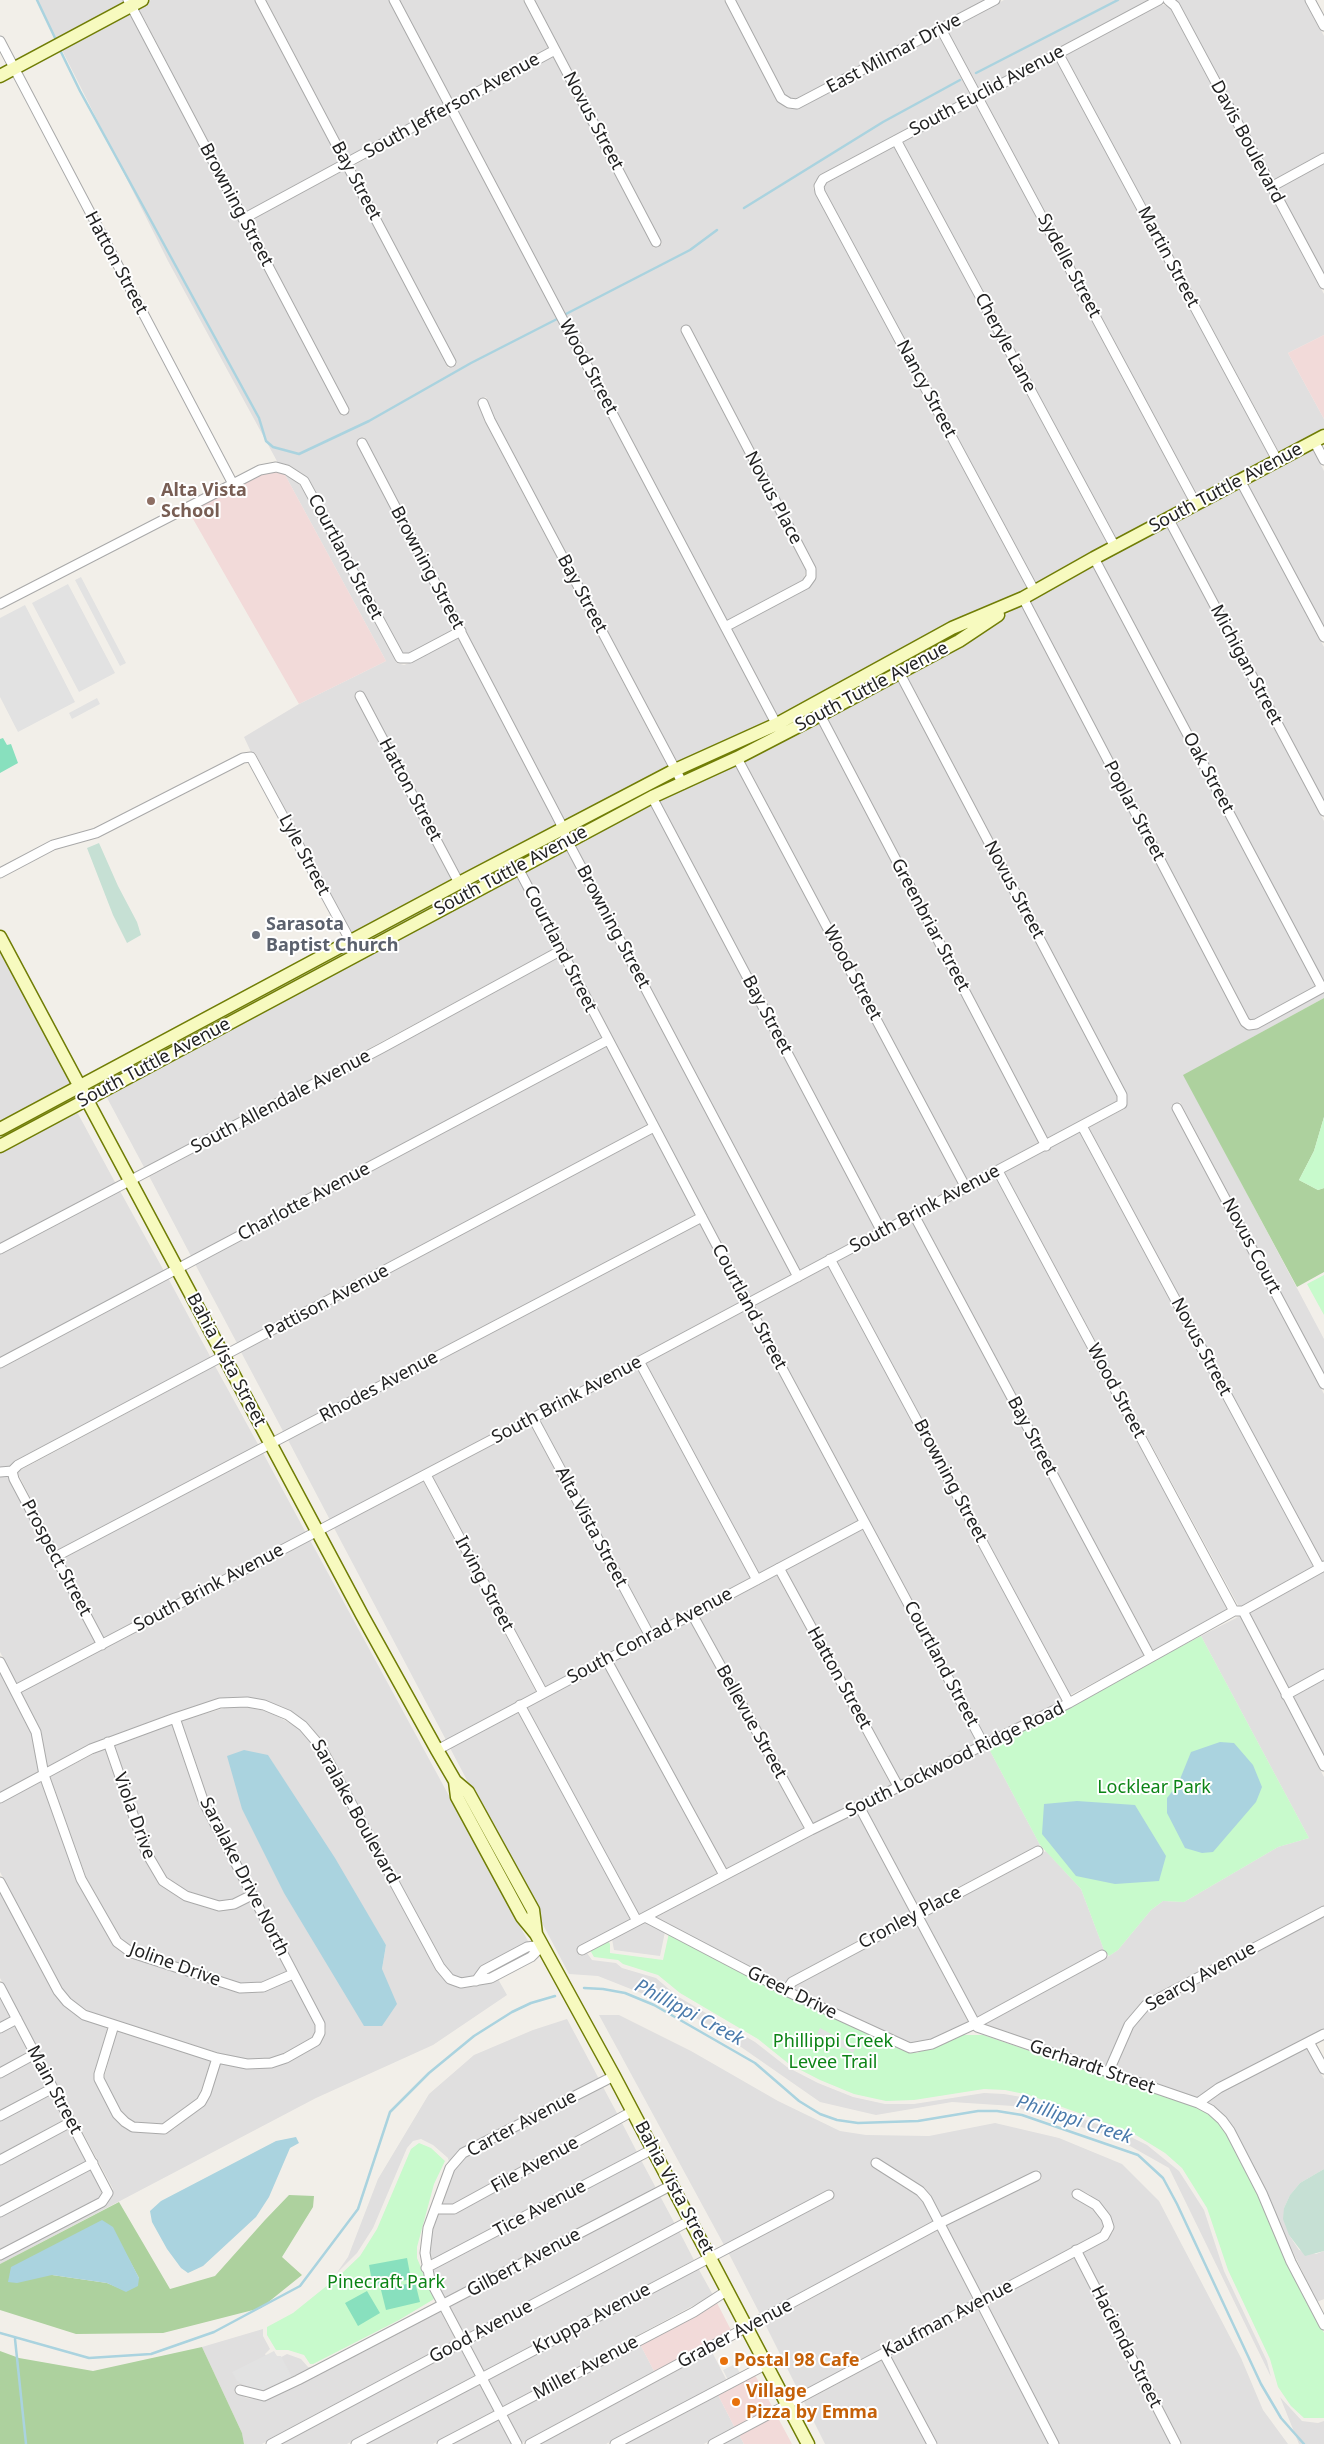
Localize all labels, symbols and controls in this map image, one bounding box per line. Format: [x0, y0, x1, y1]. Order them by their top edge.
street label: East Milmar Drive [823, 9, 965, 99]
street label: South Euclid Avenue [906, 41, 1068, 141]
street label: South Jefferson Avenue [360, 49, 544, 163]
street label: Novus Street [558, 68, 628, 174]
street label: Davis Boulevard [1206, 77, 1288, 207]
street label: Bay Street [326, 138, 386, 224]
street label: Browning Street [194, 140, 278, 270]
street label: Martin Street [1132, 203, 1204, 311]
street label: Hatton Street [80, 208, 152, 318]
street label: Sydelle Street [1033, 210, 1105, 322]
street label: Cheryle Lane [970, 290, 1040, 396]
street label: Wood Street [554, 316, 622, 418]
street label: Nancy Street [891, 336, 961, 442]
street label: South Tuttle Avenue [1146, 439, 1306, 537]
street label: Novus Place [739, 448, 807, 548]
place label: Alta Vista School [161, 480, 247, 522]
street label: Courtland Street [303, 490, 387, 624]
marker: Alta Vista School [145, 495, 157, 507]
street label: Browning Street [385, 503, 469, 633]
street label: Bay Street [552, 551, 612, 637]
street label: Michigan Street [1205, 601, 1287, 729]
street label: South Tuttle Avenue [792, 638, 952, 736]
street label: Oak Street [1178, 729, 1238, 817]
street label: Hatton Street [374, 735, 446, 845]
street label: Poplar Street [1099, 757, 1169, 865]
street label: Lyle Street [274, 811, 334, 899]
street label: South Tuttle Avenue [431, 822, 591, 920]
street label: Novus Street [979, 837, 1049, 943]
street label: Greenbriar Street [886, 855, 974, 995]
street label: Browning Street [571, 862, 655, 992]
street label: Courtland Street [519, 882, 601, 1016]
place label: Sarasota Baptist Church [266, 914, 398, 956]
street label: Wood Street [818, 922, 886, 1024]
marker: Sarasota Baptist Church [250, 929, 262, 941]
street label: Bay Street [737, 972, 797, 1058]
street label: South Tuttle Avenue [74, 1014, 234, 1112]
street label: South Allendale Avenue [188, 1045, 374, 1159]
street label: Charlotte Avenue [234, 1158, 374, 1246]
street label: South Brink Avenue [846, 1160, 1004, 1258]
street label: Novus Court [1217, 1195, 1285, 1297]
street label: Courtland Street [707, 1240, 791, 1374]
street label: Pattison Avenue [261, 1260, 393, 1344]
street label: Bahia Vista Street [182, 1290, 270, 1430]
street label: Novus Street [1166, 1294, 1236, 1400]
street label: Wood Street [1082, 1340, 1150, 1442]
street label: Rhodes Avenue [316, 1347, 442, 1427]
street label: South Brink Avenue [488, 1351, 646, 1449]
street label: Bay Street [1002, 1393, 1062, 1479]
street label: Browning Street [908, 1416, 992, 1546]
street label: Alta Vista Street [550, 1463, 632, 1591]
street label: Prospect Street [16, 1496, 96, 1620]
street label: Irving Street [450, 1533, 518, 1635]
street label: South Brink Avenue [130, 1539, 288, 1637]
street label: South Conrad Avenue [564, 1583, 736, 1689]
street label: Courtland Street [899, 1597, 983, 1731]
street label: Hatton Street [802, 1623, 876, 1733]
street label: Bellevue Street [711, 1662, 791, 1782]
street label: South Lockwood Ridge Road [842, 1698, 1068, 1822]
street label: Saralake Boulevard [306, 1736, 404, 1888]
street label: Viola Drive [108, 1770, 160, 1862]
park label: Locklear Park [1097, 1777, 1211, 1799]
street label: Saralake Drive North [195, 1794, 293, 1960]
street label: Cronley Place [855, 1882, 965, 1954]
street label: Searcy Avenue [1142, 1938, 1260, 2016]
street label: Joline Drive [126, 1939, 224, 1991]
street label: Greer Drive [744, 1962, 840, 2024]
water label: Phillippi Creek [631, 1975, 747, 2051]
park label: Phillippi Creek Levee Trail [773, 2031, 893, 2074]
street label: Gerhardt Street [1026, 2035, 1158, 2099]
street label: Main Street [22, 2042, 86, 2138]
street label: Carter Avenue [464, 2086, 580, 2162]
water label: Phillippi Creek [1013, 2091, 1135, 2149]
street label: Bahia Vista Street [630, 2118, 718, 2258]
street label: File Avenue [487, 2132, 583, 2198]
street label: Tice Avenue [490, 2176, 590, 2242]
street label: Gilbert Avenue [464, 2224, 584, 2302]
park label: Pinecraft Park [327, 2272, 445, 2294]
street label: Kaufman Avenue [879, 2276, 1017, 2362]
street label: Kruppa Avenue [530, 2279, 654, 2359]
street label: Hacienda Street [1086, 2282, 1166, 2412]
street label: Graber Avenue [674, 2295, 796, 2373]
street label: Good Avenue [426, 2296, 536, 2368]
street label: Miller Avenue [530, 2331, 642, 2405]
place label: Postal 98 Cafe [734, 2350, 859, 2372]
marker: Postal 98 Cafe [718, 2355, 730, 2367]
place label: Village Pizza by Emma [746, 2381, 878, 2424]
marker: Village Pizza by Emma [730, 2396, 742, 2408]

